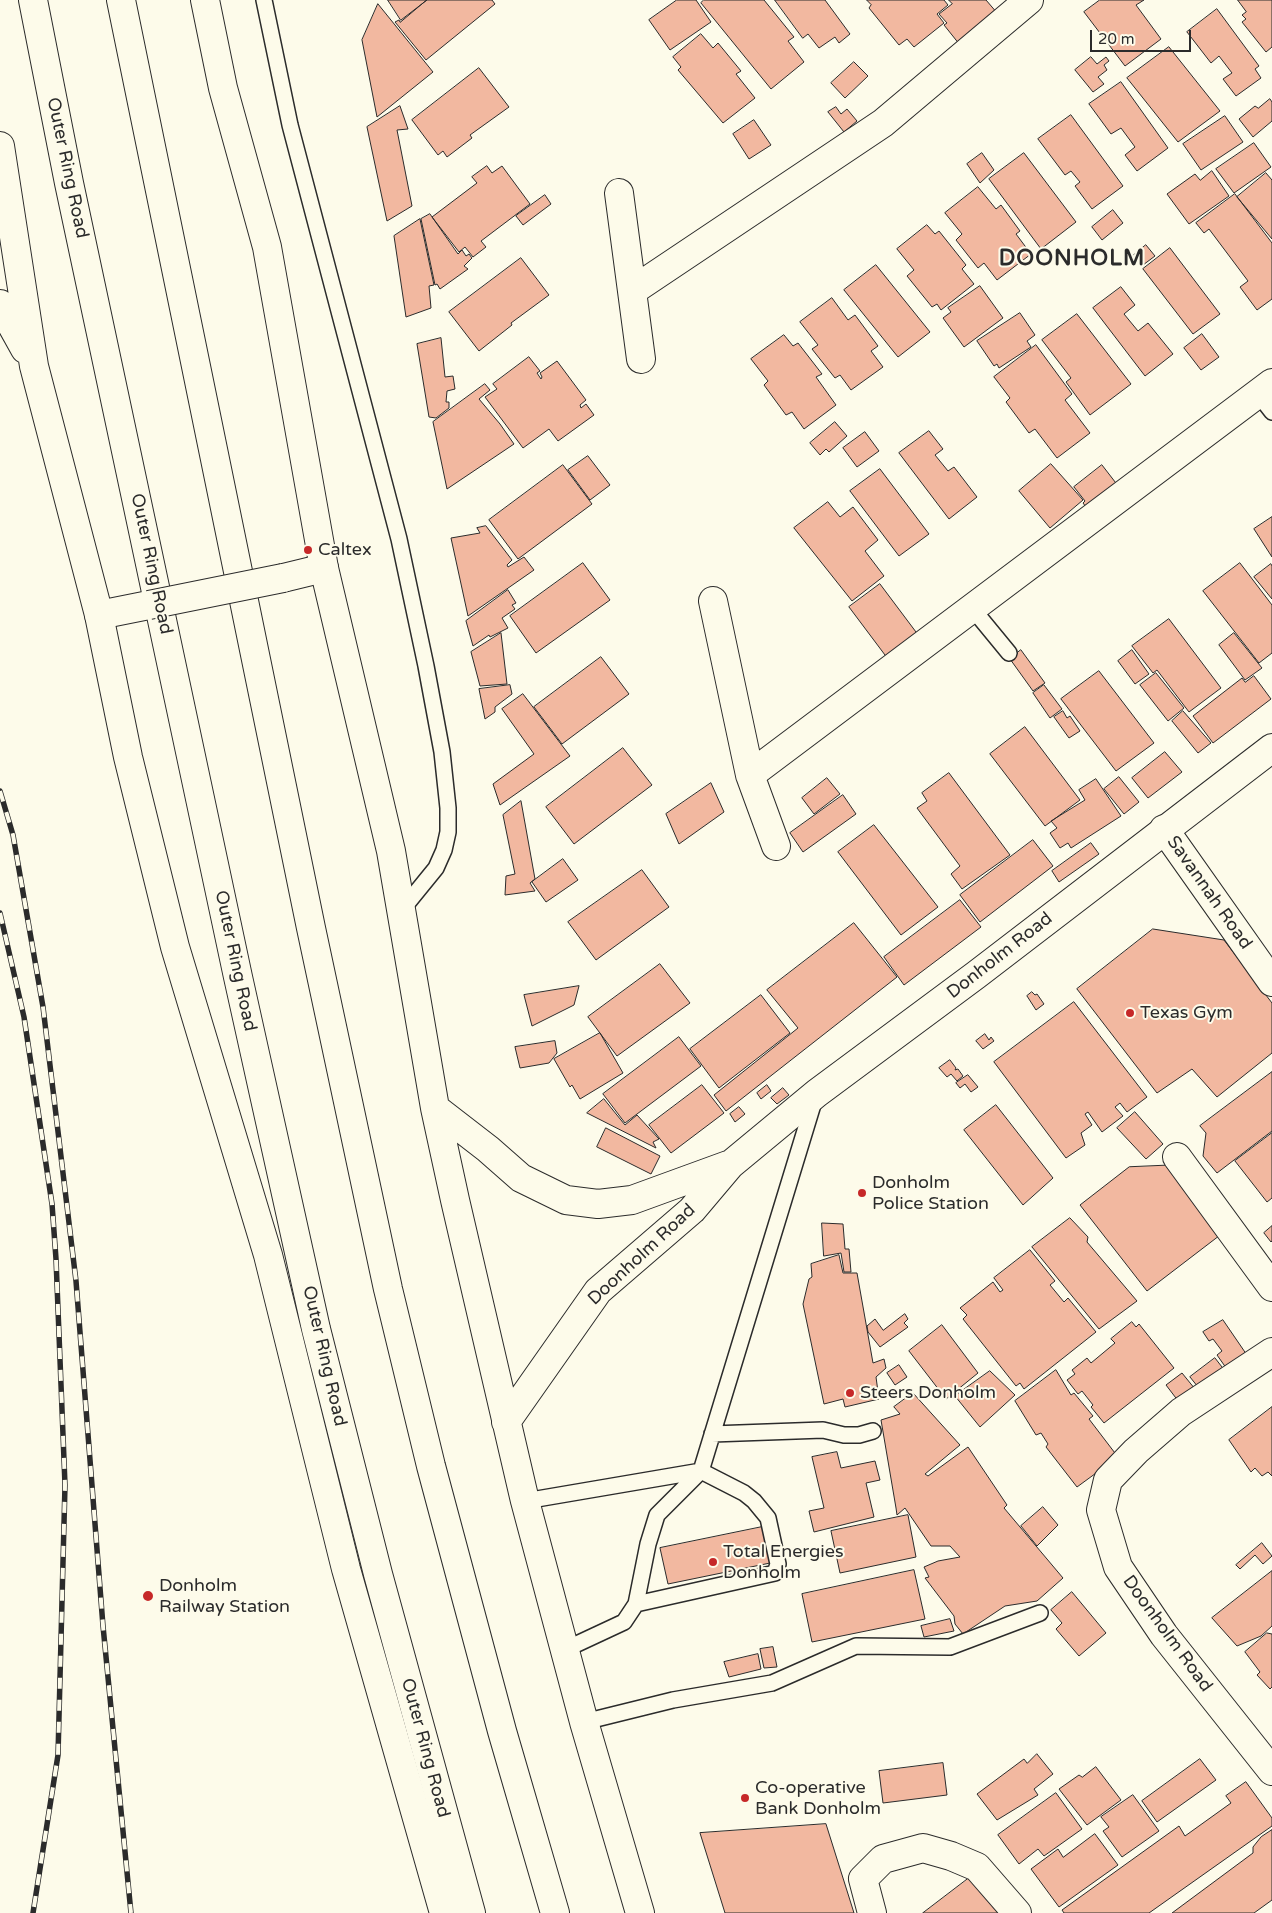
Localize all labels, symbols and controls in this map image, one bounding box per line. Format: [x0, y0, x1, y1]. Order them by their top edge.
scale bar [1092, 20, 1193, 52]
text: 20 m [1098, 30, 1135, 48]
street label: Outer Ring Road [42, 96, 92, 240]
district label: DOONHOLM [998, 246, 1146, 272]
street label: Outer Ring Road [126, 492, 176, 636]
place label: Caltex [318, 539, 372, 561]
marker: Caltex [302, 544, 314, 556]
street label: Savannah Road [1162, 832, 1256, 954]
street label: Outer Ring Road [210, 889, 260, 1033]
street label: Donholm Road [943, 908, 1057, 1004]
place label: Texas Gym [1140, 1002, 1233, 1024]
marker: Texas Gym [1124, 1007, 1136, 1019]
place label: Donholm Police Station [872, 1172, 989, 1214]
marker: Donholm Police Station [856, 1187, 868, 1199]
street label: Doonholm Road [584, 1200, 700, 1310]
street label: Outer Ring Road [297, 1284, 351, 1428]
place label: Steers Donholm [860, 1382, 996, 1404]
marker: Steers Donholm [844, 1387, 856, 1399]
place label: Total Energies Donholm [723, 1541, 844, 1584]
marker: Total Energies Donholm [707, 1556, 719, 1568]
street label: Doonholm Road [1117, 1571, 1217, 1697]
place label: Donholm Railway Station [159, 1575, 290, 1618]
marker: Donholm Railway Station [141, 1589, 155, 1603]
street label: Outer Ring Road [396, 1676, 454, 1820]
place label: Co-operative Bank Donholm [755, 1777, 881, 1820]
marker: Co-operative Bank Donholm [739, 1792, 751, 1804]

